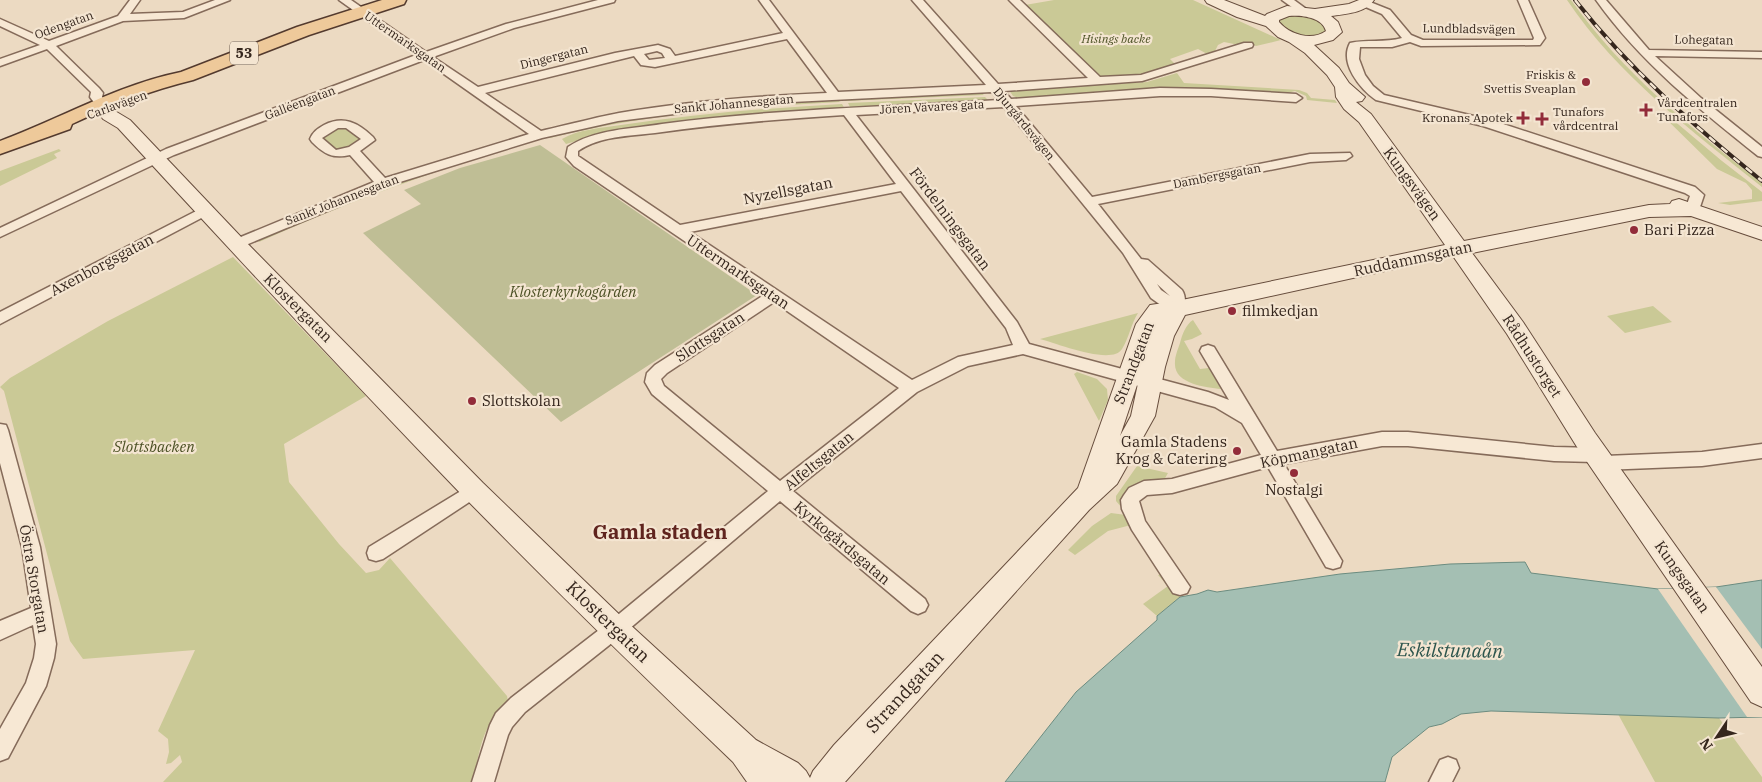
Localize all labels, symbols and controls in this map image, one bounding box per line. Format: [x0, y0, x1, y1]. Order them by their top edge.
street label: Odengatan [32, 7, 96, 42]
street label: Uttermarksgatan [362, 8, 449, 76]
street label: Lundbladsvägen [1422, 20, 1516, 37]
park label: Hisings backe [1080, 31, 1151, 46]
street label: Lohegatan [1674, 31, 1734, 48]
street label: Dingergatan [518, 41, 590, 72]
road number: 53 [230, 42, 258, 64]
place label: Friskis & Svettis Sveaplan [1484, 67, 1576, 96]
marker: Friskis & Svettis Sveaplan [1580, 76, 1592, 88]
street label: Galléengatan [262, 82, 338, 123]
street label: Djurgårdsvägen [990, 84, 1059, 163]
street label: Carlavägen [85, 87, 149, 122]
street label: Sankt Johannesgatan [673, 91, 795, 116]
place label: Vårdcentralen Tunafors [1657, 95, 1738, 124]
street label: Jören Vävares gata [879, 96, 985, 117]
marker: Vårdcentralen Tunafors [1639, 103, 1653, 117]
place label: Tunafors vårdcentral [1553, 104, 1619, 133]
place label: Kronans Apotek [1422, 110, 1513, 125]
marker: Kronans Apotek [1517, 112, 1529, 124]
marker: Tunafors vårdcentral [1535, 112, 1549, 126]
street label: Kungsvägen [1379, 143, 1446, 224]
street label: Dambergsgatan [1172, 160, 1262, 191]
street label: Fördelningsgatan [905, 163, 996, 274]
street label: Sankt Johannesgatan [283, 171, 401, 228]
street label: Nyzellsgatan [742, 172, 835, 208]
place label: Bari Pizza [1644, 220, 1715, 239]
marker: Bari Pizza [1628, 224, 1640, 236]
street label: Axenborgsgatan [47, 229, 157, 300]
street label: Uttermarksgatan [683, 230, 794, 313]
street label: Ruddammsgatan [1352, 237, 1474, 280]
street label: Klostergatan [260, 269, 337, 346]
park label: Klosterkyrkogården [508, 282, 637, 301]
place label: filmkedjan [1242, 301, 1319, 320]
marker: filmkedjan [1226, 305, 1238, 317]
street label: Slottsgatan [672, 307, 748, 366]
street label: Rådhustorget [1499, 311, 1566, 401]
street label: Strandgatan [1109, 318, 1158, 407]
place label: Slottskolan [482, 391, 561, 410]
marker: Slottskolan [466, 395, 478, 407]
street label: Alfeltsgatan [780, 427, 858, 494]
place label: Gamla Stadens Krog & Catering [1116, 432, 1227, 468]
street label: Köpmangatan [1258, 433, 1360, 472]
park label: Slottsbacken [112, 437, 195, 456]
marker: Gamla Stadens Krog & Catering [1231, 445, 1243, 457]
marker: Nostalgi [1288, 467, 1300, 479]
place label: Nostalgi [1265, 480, 1323, 499]
street label: Kyrkogårdsgatan [790, 497, 895, 589]
district label: Gamla staden [592, 518, 728, 545]
street label: Östra Storgatan [16, 523, 53, 635]
street label: Kungsgatan [1651, 537, 1714, 617]
street label: Klostergatan [562, 576, 655, 667]
water label: Eskilstunaån [1396, 637, 1503, 663]
street label: Strandgatan [861, 646, 949, 738]
north arrow [1692, 712, 1742, 762]
text: N [1696, 735, 1717, 754]

